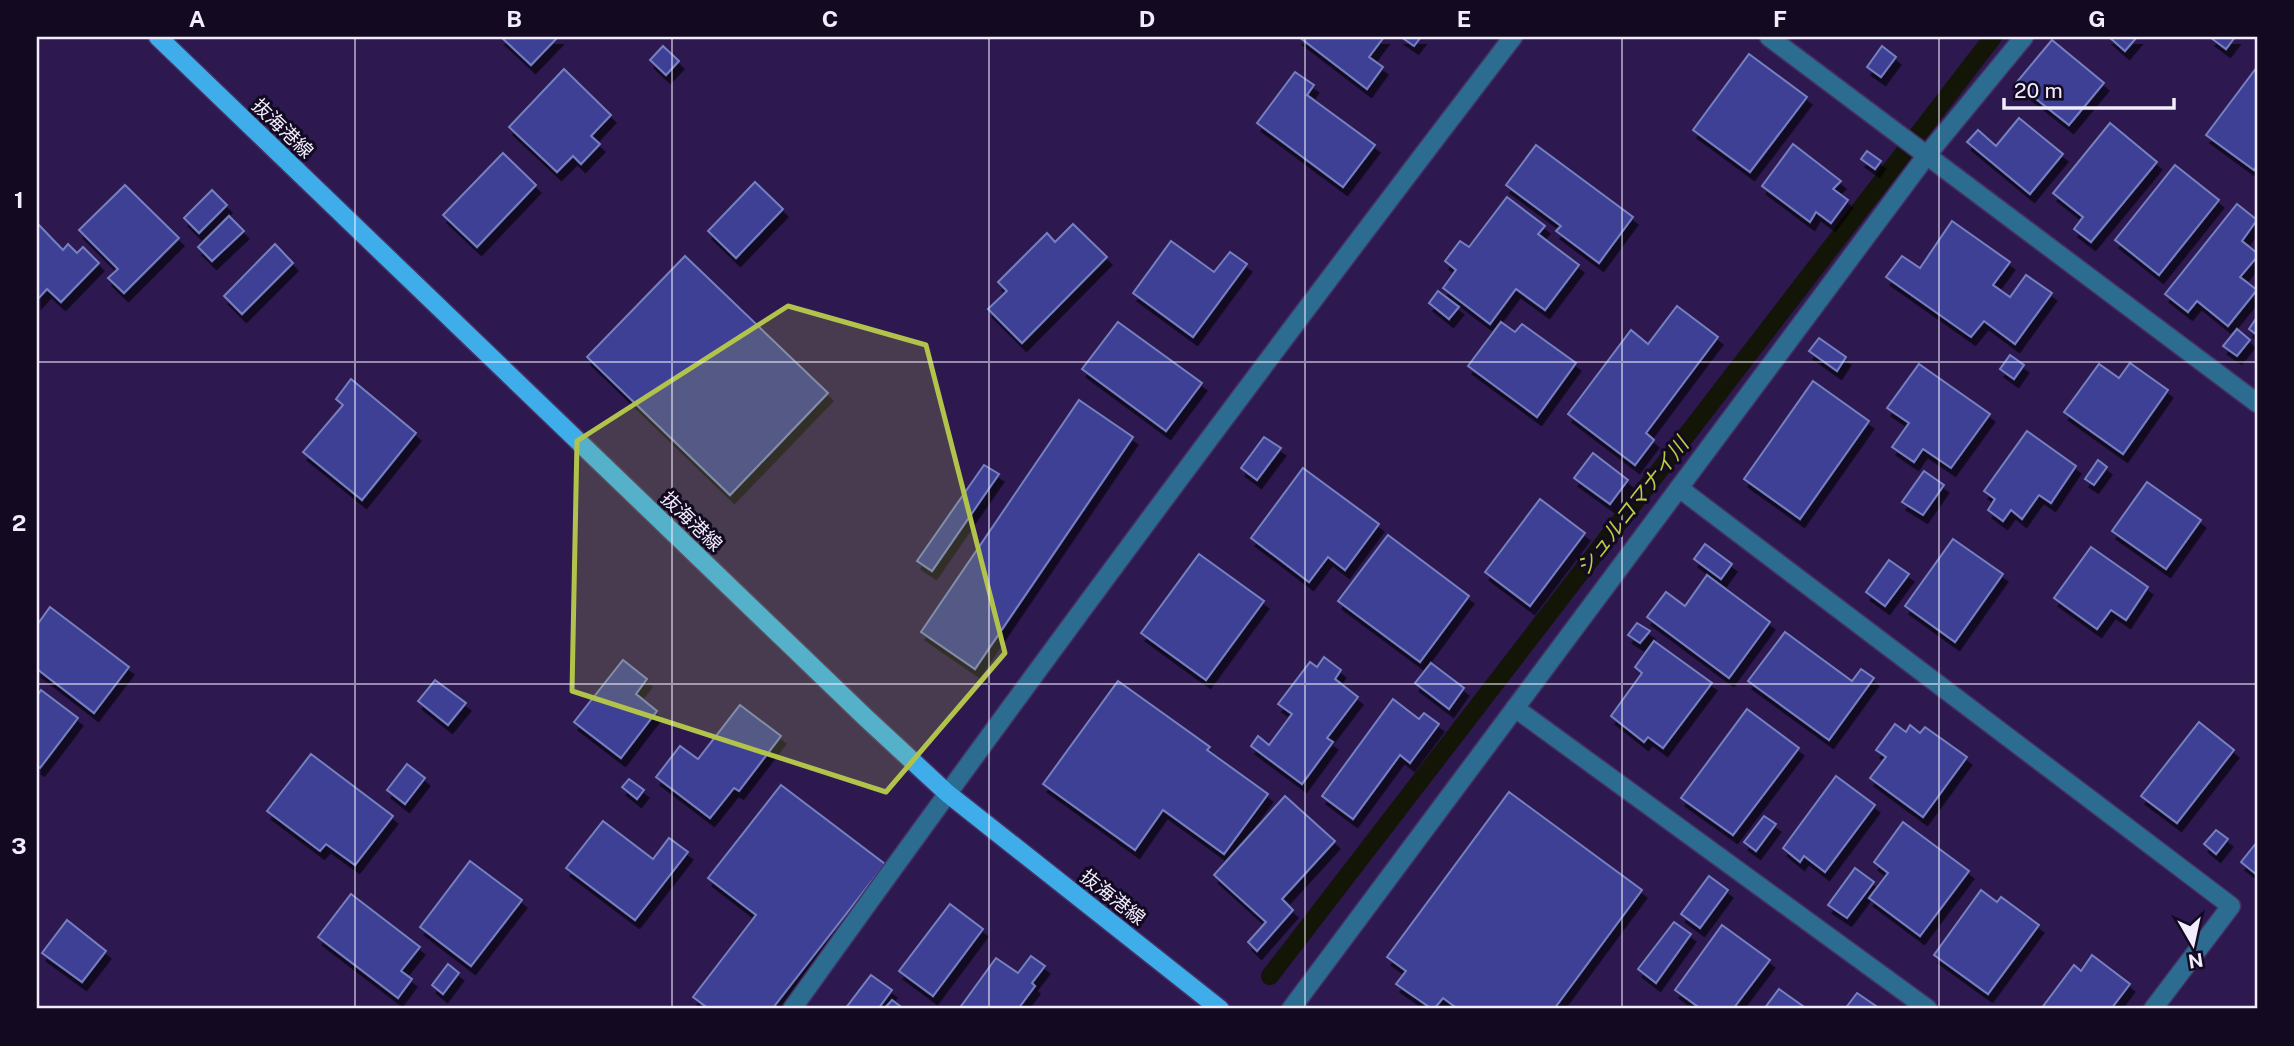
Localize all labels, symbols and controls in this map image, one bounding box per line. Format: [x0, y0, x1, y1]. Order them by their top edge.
text: A [189, 5, 206, 32]
text: B [506, 5, 522, 32]
text: C [822, 5, 838, 32]
text: D [1139, 5, 1155, 32]
text: E [1457, 5, 1471, 32]
text: F [1773, 5, 1787, 32]
text: G [2088, 5, 2106, 32]
scale bar [2004, 66, 2173, 110]
text: 20 m [2014, 78, 2063, 103]
street label: 抜海港線 [248, 94, 318, 162]
text: 1 [14, 186, 24, 213]
water label: シュルコマナイ川 [1571, 431, 1695, 580]
street label: 抜海港線 [657, 487, 727, 555]
text: 2 [12, 509, 26, 536]
text: 3 [11, 832, 27, 859]
street label: 抜海港線 [1076, 865, 1150, 929]
north arrow [2158, 909, 2228, 979]
text: N [2187, 949, 2205, 973]

